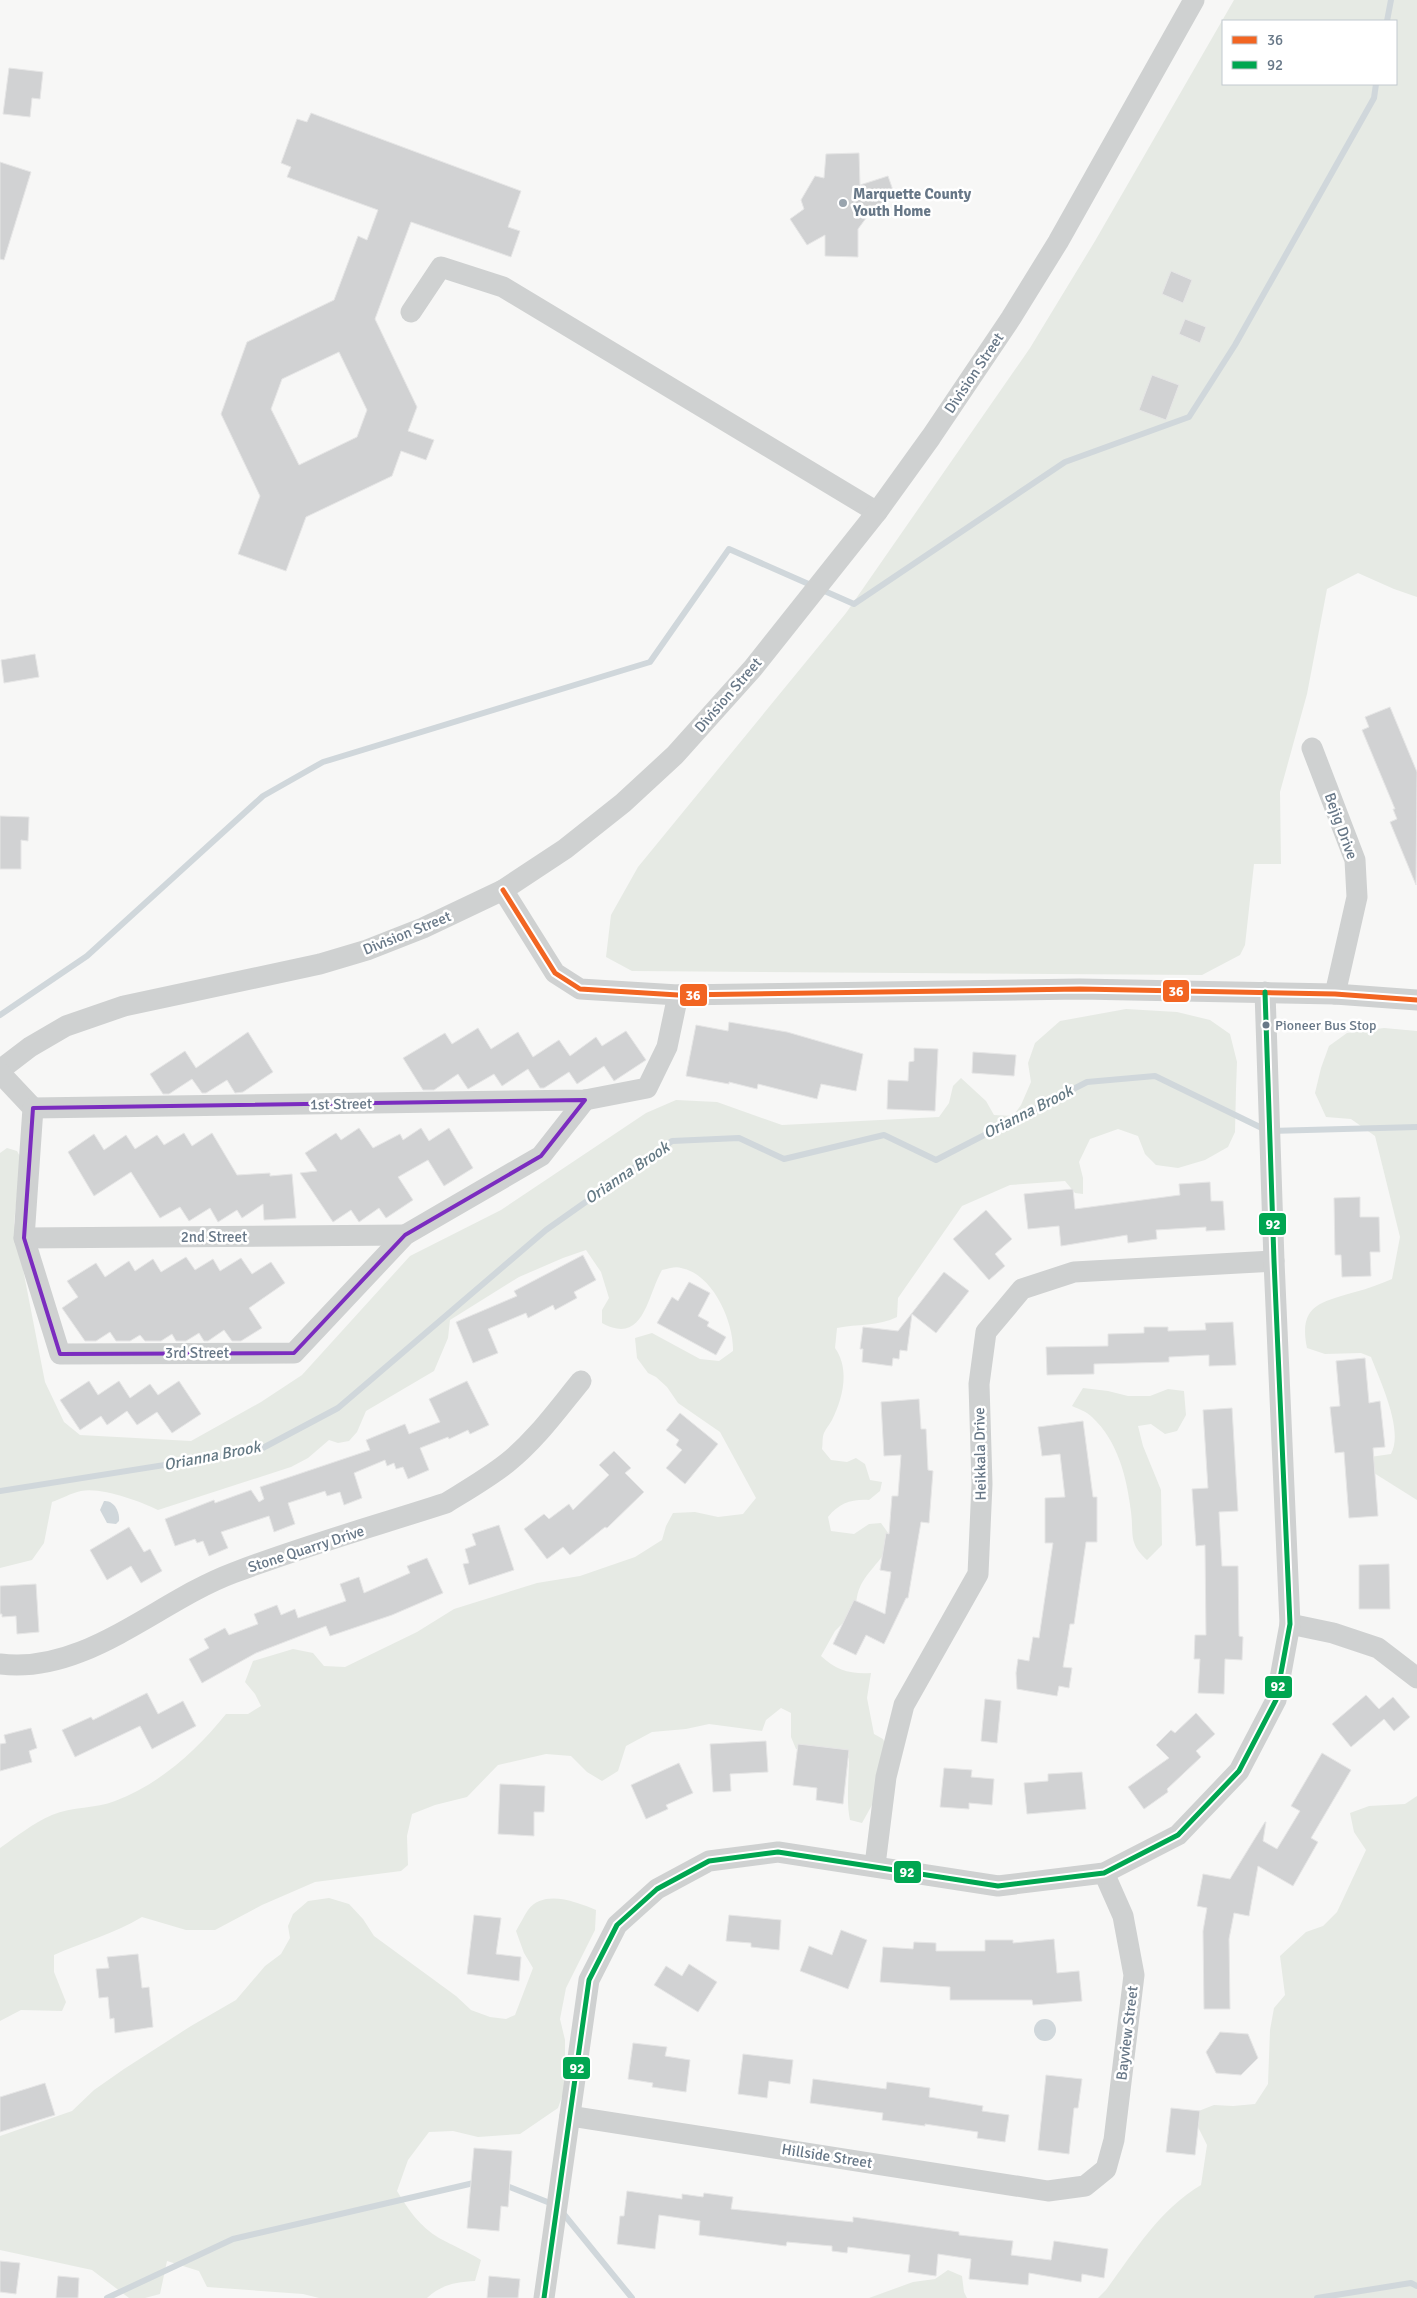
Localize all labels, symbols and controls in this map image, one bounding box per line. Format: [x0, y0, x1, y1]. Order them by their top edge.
legend [1222, 20, 1397, 85]
text: 36 [1267, 31, 1283, 49]
text: 92 [1267, 56, 1283, 74]
place label: Marquette County Youth Home [852, 185, 972, 220]
marker: Marquette County Youth Home [837, 197, 849, 209]
street label: Division Street [940, 329, 1008, 417]
street label: Division Street [691, 654, 765, 736]
street label: Bejig Drive [1321, 790, 1361, 862]
street label: Division Street [360, 907, 454, 959]
line badge: 36 [1162, 979, 1190, 1003]
line badge: 36 [679, 983, 708, 1007]
text: 36 [1168, 983, 1184, 1000]
text: 36 [685, 987, 701, 1004]
place label: Pioneer Bus Stop [1275, 1017, 1376, 1034]
marker: Pioneer Bus Stop [1261, 1020, 1271, 1030]
water label: Orianna Brook [980, 1080, 1078, 1143]
street label: 1st Street [310, 1094, 372, 1114]
water label: Orianna Brook [581, 1136, 675, 1209]
line badge: 92 [1258, 1212, 1287, 1236]
text: 92 [1265, 1216, 1281, 1233]
street label: 2nd Street [181, 1228, 247, 1246]
street label: 3rd Street [165, 1344, 229, 1362]
street label: Heikkala Drive [970, 1407, 990, 1501]
water label: Orianna Brook [162, 1436, 264, 1475]
street label: Stone Quarry Drive [246, 1522, 366, 1576]
line badge: 92 [1264, 1675, 1293, 1699]
text: 92 [1270, 1678, 1286, 1695]
line badge: 92 [893, 1860, 922, 1884]
text: 92 [899, 1864, 915, 1881]
street label: Bayview Street [1112, 1985, 1142, 2081]
line badge: 92 [562, 2056, 591, 2080]
text: 92 [569, 2060, 585, 2077]
street label: Hillside Street [780, 2140, 874, 2172]

